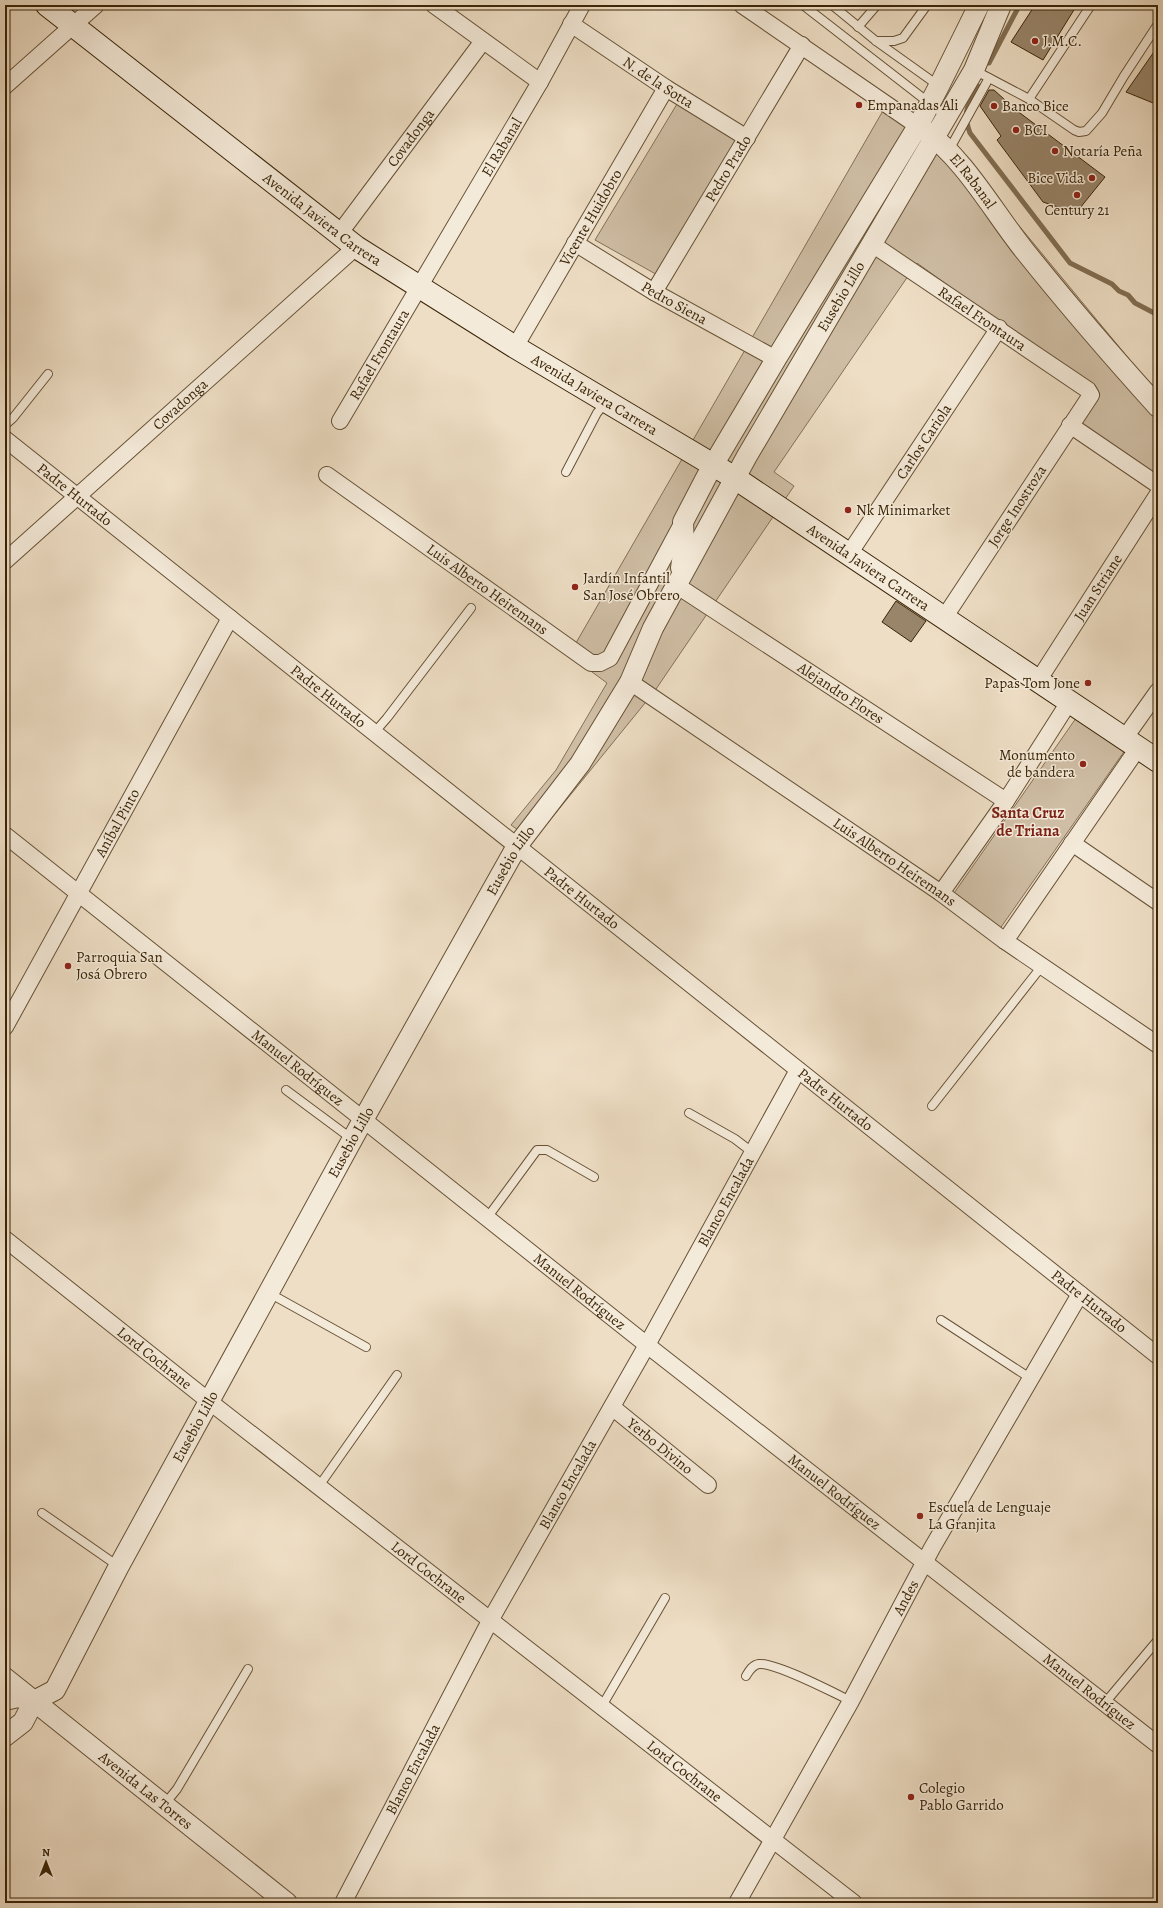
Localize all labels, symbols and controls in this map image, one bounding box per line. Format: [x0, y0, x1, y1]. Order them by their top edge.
place label: J.M.C. [1043, 31, 1082, 51]
marker: J.M.C. [1030, 36, 1040, 46]
street label: N. de la Sotta [619, 52, 698, 113]
place label: Empanadas Ali [867, 95, 958, 115]
place label: Banco Bice [1002, 96, 1069, 116]
marker: Empanadas Ali [854, 100, 864, 110]
marker: Banco Bice [989, 101, 999, 111]
street label: Covadonga [382, 105, 439, 171]
street label: El Rabanal [476, 114, 527, 180]
place label: BCI [1024, 120, 1048, 140]
marker: BCI [1011, 125, 1021, 135]
street label: Pedro Prado [700, 131, 756, 206]
place label: Notaría Peña [1063, 141, 1143, 161]
marker: Notaría Peña [1050, 146, 1060, 156]
street label: El Rabanal [945, 149, 1001, 213]
street label: Vicente Huidobro [554, 166, 627, 270]
street label: Avenida Javiera Carrera [258, 167, 385, 271]
place label: Bice Vida [1027, 168, 1084, 188]
marker: Bice Vida [1087, 173, 1097, 183]
marker: Century 21 [1072, 190, 1082, 200]
place label: Century 21 [1045, 200, 1109, 220]
street label: Eusebio Lillo [812, 258, 869, 335]
street label: Pedro Siena [638, 277, 711, 329]
street label: Rafael Frontaura [934, 281, 1030, 355]
street label: Rafael Frontaura [344, 305, 414, 404]
street label: Avenida Javiera Carrera [527, 349, 661, 440]
street label: Covadonga [148, 374, 212, 434]
street label: Carlos Cariola [891, 400, 956, 483]
street label: Padre Hurtado [33, 458, 117, 531]
street label: Jorge Inostroza [983, 461, 1051, 551]
place label: Nk Minimarket [856, 500, 951, 520]
marker: Nk Minimarket [843, 505, 853, 515]
street label: Avenida Javiera Carrera [802, 519, 934, 616]
street label: Luis Alberto Heiremans [423, 539, 552, 639]
street label: Juan Striane [1069, 550, 1127, 625]
place label: Jardín Infantil San José Obrero [583, 568, 680, 605]
marker: Jardín Infantil San José Obrero [570, 582, 580, 592]
street label: Alejandro Flores [793, 657, 888, 728]
street label: Padre Hurtado [286, 660, 370, 732]
place label: Papas Tom Jone [984, 673, 1080, 693]
marker: Papas Tom Jone [1083, 678, 1093, 688]
place label: Monumento de bandera [999, 745, 1075, 782]
marker: Monumento de bandera [1078, 759, 1088, 769]
street label: Aníbal Pinto [90, 785, 144, 862]
district label: Santa Cruz de Triana [991, 802, 1065, 842]
street label: Luis Alberto Heiremans [829, 813, 960, 911]
street label: Eusebio Lillo [481, 821, 539, 899]
street label: Padre Hurtado [540, 862, 624, 934]
place label: Parroquia San Josá Obrero [76, 947, 163, 984]
marker: Parroquia San Josá Obrero [63, 961, 73, 971]
street label: Manuel Rodríguez [247, 1025, 348, 1111]
street label: Padre Hurtado [794, 1063, 877, 1136]
street label: Eusebio Lillo [323, 1103, 379, 1182]
street label: Blanco Encalada [693, 1153, 759, 1250]
street label: Manuel Rodríguez [529, 1249, 630, 1335]
street label: Padre Hurtado [1047, 1265, 1131, 1337]
street label: Lord Cochrane [113, 1322, 196, 1394]
street label: Eusebio Lillo [168, 1387, 223, 1466]
street label: Yerbo Divino [622, 1413, 697, 1479]
street label: Blanco Encalada [534, 1436, 601, 1533]
street label: Manuel Rodríguez [784, 1449, 885, 1534]
place label: Escuela de Lenguaje La Granjita [928, 1497, 1051, 1534]
marker: Escuela de Lenguaje La Granjita [915, 1511, 925, 1521]
street label: Lord Cochrane [387, 1537, 471, 1608]
street label: Andes [888, 1576, 923, 1620]
street label: Manuel Rodríguez [1039, 1649, 1140, 1734]
street label: Blanco Encalada [381, 1720, 445, 1818]
street label: Lord Cochrane [643, 1735, 726, 1807]
street label: Avenida Las Torres [94, 1746, 197, 1834]
place label: Colegio Pablo Garrido [919, 1778, 1004, 1815]
marker: Colegio Pablo Garrido [906, 1792, 916, 1802]
north arrow [26, 1842, 66, 1882]
text: N [42, 1845, 50, 1860]

